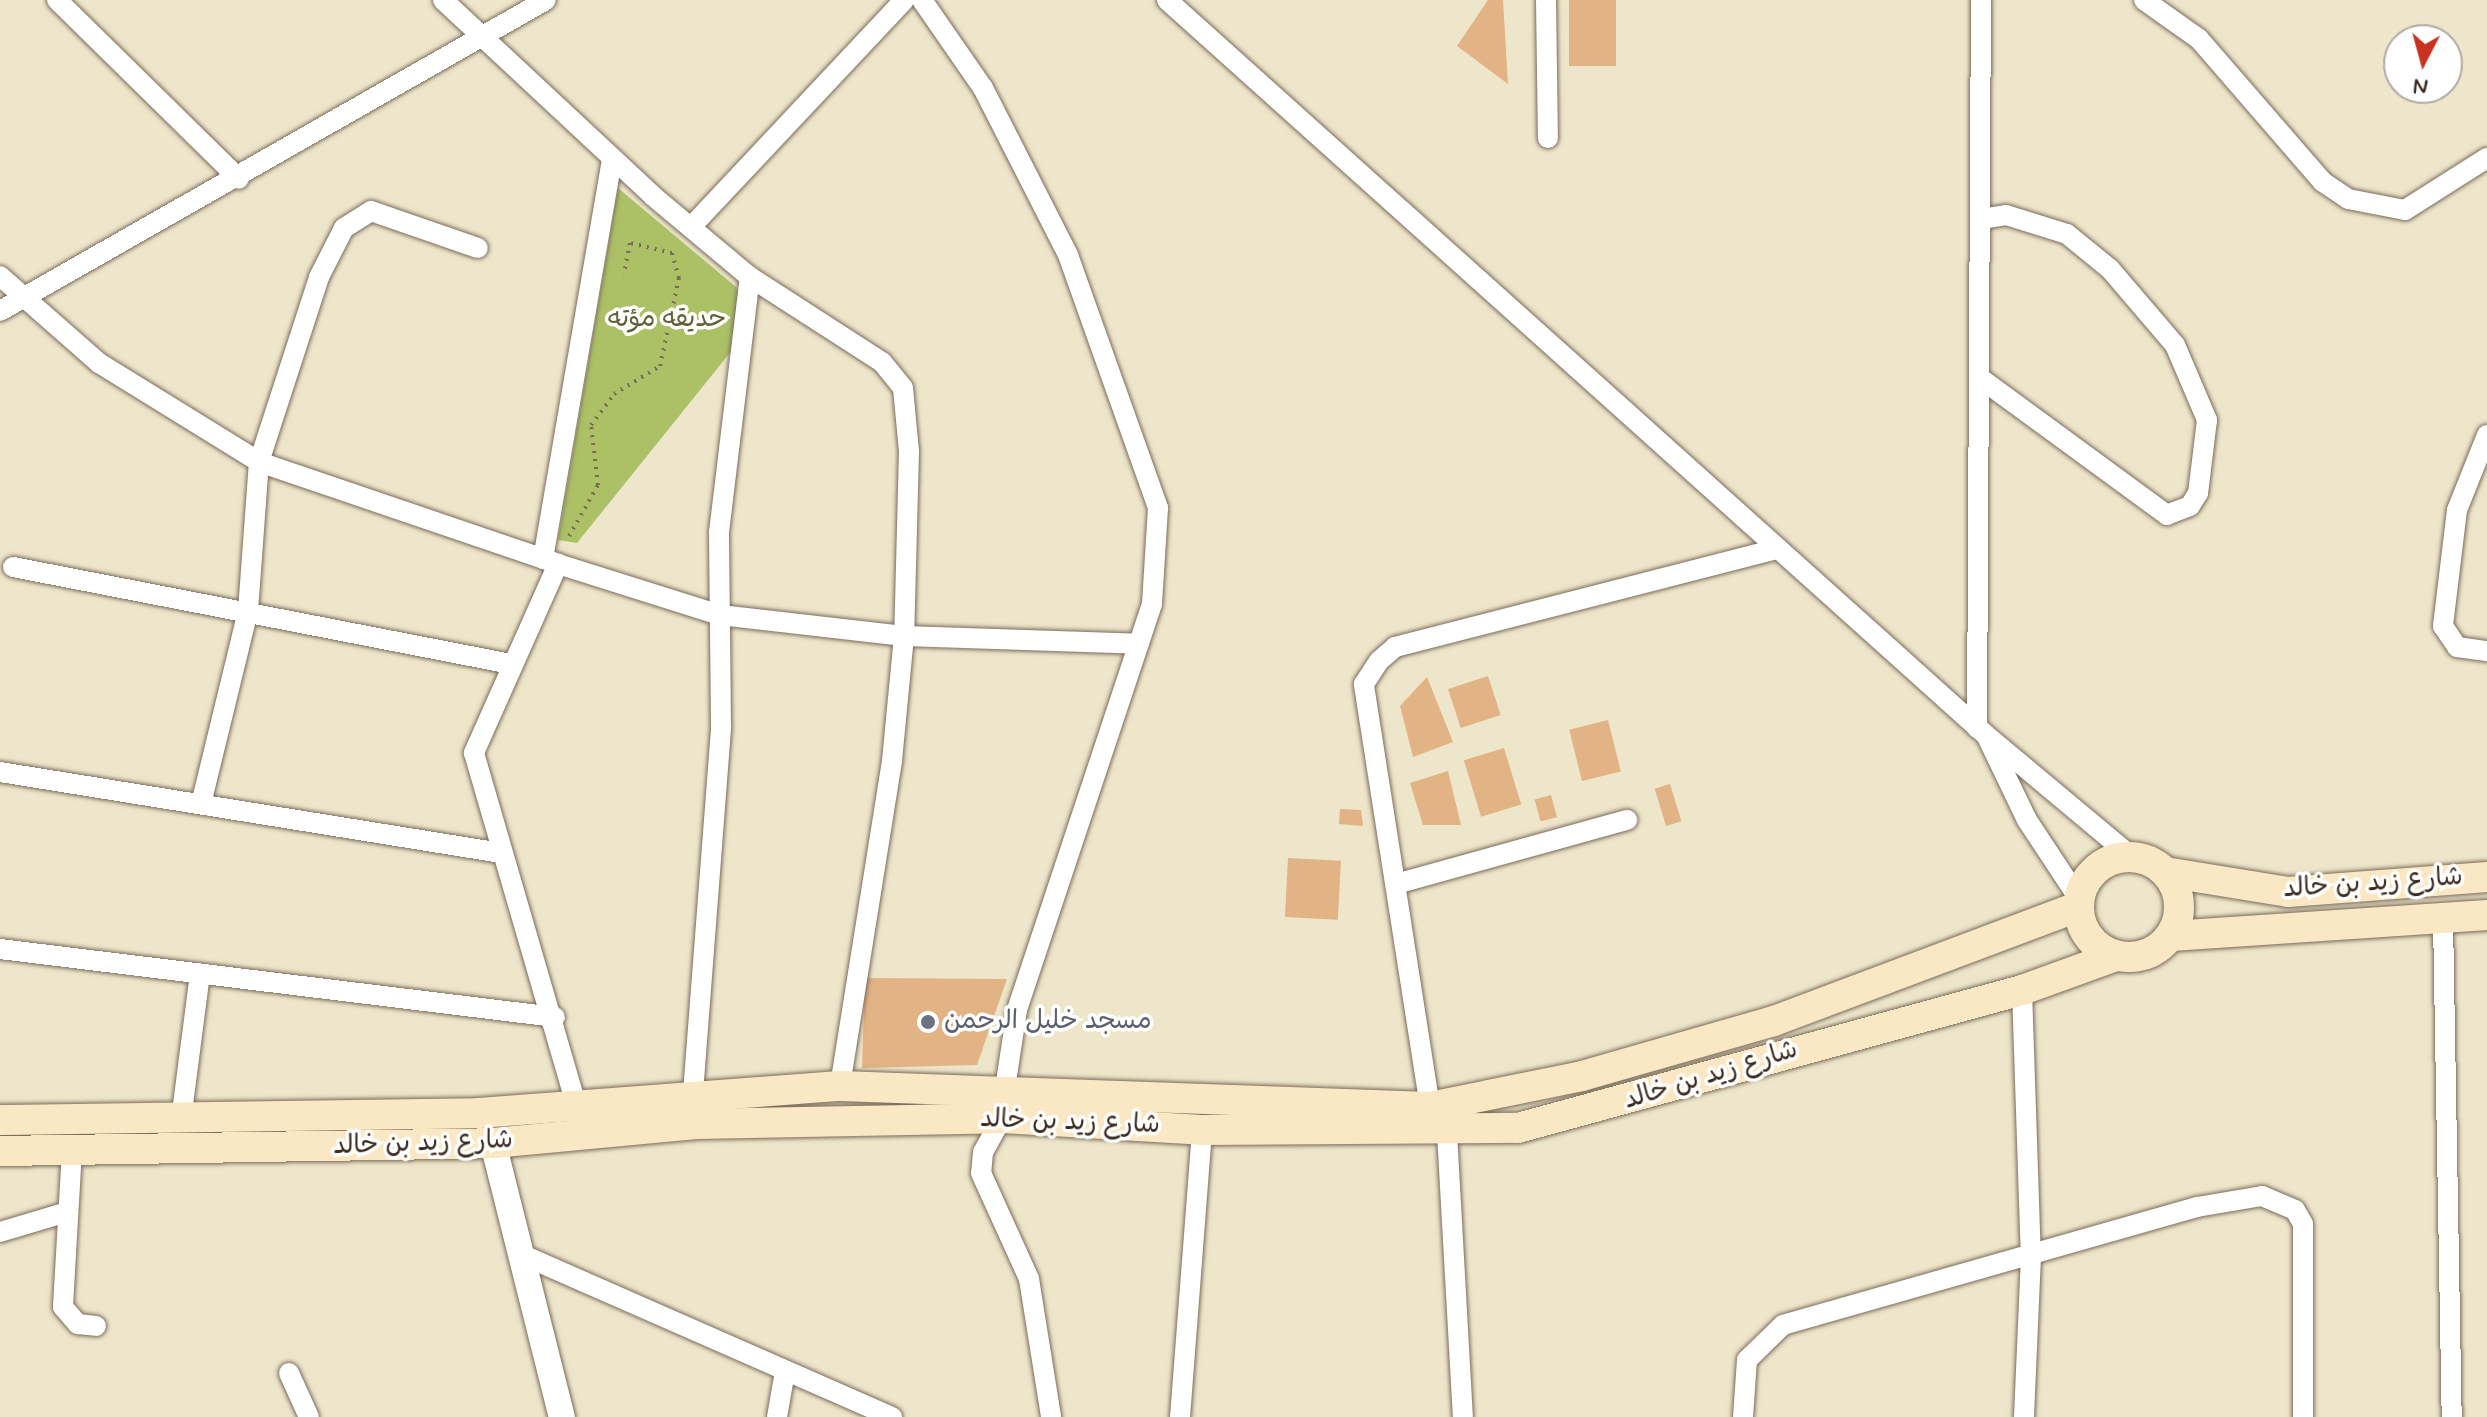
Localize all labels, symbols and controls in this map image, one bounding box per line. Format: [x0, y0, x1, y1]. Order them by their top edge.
north arrow [2383, 24, 2463, 104]
text: N [2412, 71, 2429, 101]
park label: حديقه مؤته [608, 304, 726, 336]
street label: شارع زيد بن خالد [2282, 862, 2464, 906]
place label: مسجد خليل الرحمن [944, 1006, 1152, 1038]
marker: مسجد خليل الرحمن [919, 1013, 937, 1031]
street label: شارع زيد بن خالد [1620, 1035, 1802, 1117]
street label: شارع زيد بن خالد [980, 1104, 1160, 1142]
street label: شارع زيد بن خالد [333, 1125, 513, 1163]

